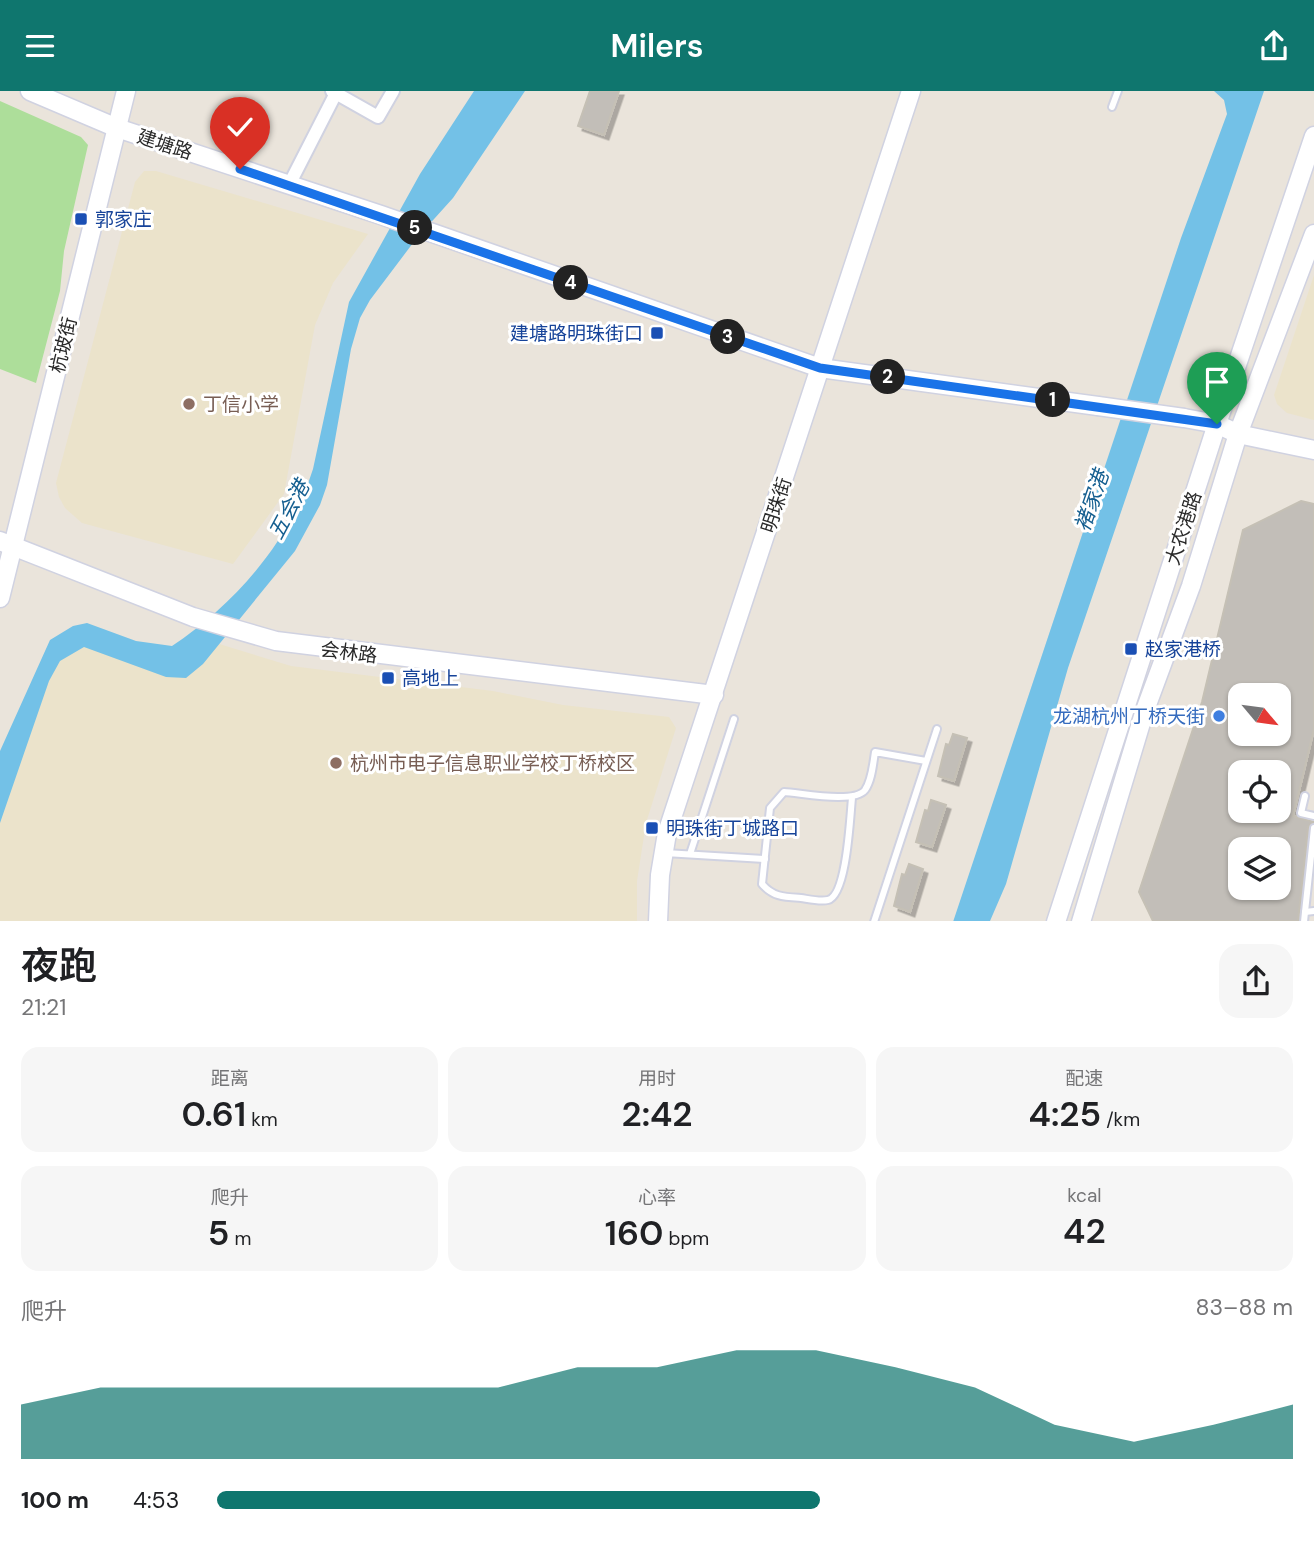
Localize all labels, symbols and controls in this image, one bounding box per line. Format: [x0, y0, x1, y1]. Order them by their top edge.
text: Milers [611, 25, 703, 67]
icon: menu [21, 27, 59, 65]
icon: share [1255, 27, 1293, 65]
pin [210, 97, 270, 169]
icon: check [221, 108, 259, 146]
street label: 建塘路 [134, 124, 196, 165]
place label: 郭家庄 [95, 207, 152, 232]
marker: 郭家庄 [73, 211, 89, 227]
pin: 5 [398, 211, 432, 245]
text: 5 [409, 215, 420, 240]
pin: 4 [554, 265, 588, 301]
text: 4 [564, 270, 577, 295]
street label: 杭玻街 [44, 314, 83, 376]
pin: 3 [710, 320, 746, 355]
place label: 建塘路明珠街口 [510, 321, 643, 346]
text: 3 [722, 324, 733, 349]
marker: 建塘路明珠街口 [649, 325, 665, 341]
pin [1187, 352, 1247, 424]
pin: 2 [870, 359, 906, 395]
icon: arrive [1198, 363, 1236, 401]
text: 2 [882, 364, 893, 389]
pin: 1 [1036, 383, 1070, 417]
text: 1 [1049, 387, 1056, 412]
place label: 丁信小学 [203, 392, 279, 417]
marker: 丁信小学 [181, 396, 197, 412]
water label: 褚家港 [1069, 464, 1116, 535]
water label: 五会港 [262, 473, 318, 544]
street label: 明珠街 [756, 474, 797, 536]
street label: 大农港路 [1160, 488, 1207, 568]
street label: 会林路 [319, 637, 379, 668]
place label: 赵家港桥 [1145, 637, 1221, 662]
marker: 赵家港桥 [1123, 641, 1139, 657]
place label: 高地上 [402, 666, 459, 691]
marker: 高地上 [380, 670, 396, 686]
north arrow [1228, 683, 1292, 745]
map controls [1228, 683, 1291, 900]
place label: 龙湖杭州丁桥天街 [1053, 704, 1205, 729]
marker: 龙湖杭州丁桥天街 [1211, 708, 1227, 724]
place label: 杭州市电子信息职业学校丁桥校区 [350, 751, 635, 776]
marker: 杭州市电子信息职业学校丁桥校区 [328, 755, 344, 771]
button: locate [1228, 760, 1291, 823]
place label: 明珠街丁城路口 [666, 816, 799, 841]
marker: 明珠街丁城路口 [644, 820, 660, 836]
button: layers [1228, 837, 1291, 900]
text: 夜跑 [21, 941, 97, 991]
button: share [1219, 944, 1293, 1018]
text: 21:21 [21, 992, 67, 1022]
text: 距离 [211, 1066, 249, 1091]
text: 用时 [638, 1066, 676, 1091]
text: 配速 [1065, 1066, 1103, 1091]
text: 0.61 [182, 1091, 246, 1137]
text: 2:42 [621, 1091, 693, 1137]
text: 4:25 [1029, 1091, 1101, 1137]
text: km [246, 1107, 278, 1132]
text: /km [1101, 1107, 1140, 1132]
text: kcal [1067, 1183, 1102, 1208]
text: 爬升 [211, 1185, 249, 1210]
text: 心率 [638, 1185, 676, 1210]
text: 42 [1063, 1208, 1106, 1254]
text: 5 [208, 1210, 229, 1256]
text: 160 [605, 1210, 663, 1256]
text: m [229, 1226, 251, 1251]
text: bpm [663, 1226, 709, 1251]
text: 83–88 m [1195, 1292, 1293, 1322]
text: 爬升 [21, 1296, 67, 1326]
text: 100 m [21, 1485, 89, 1515]
text: 4:53 [133, 1485, 179, 1515]

